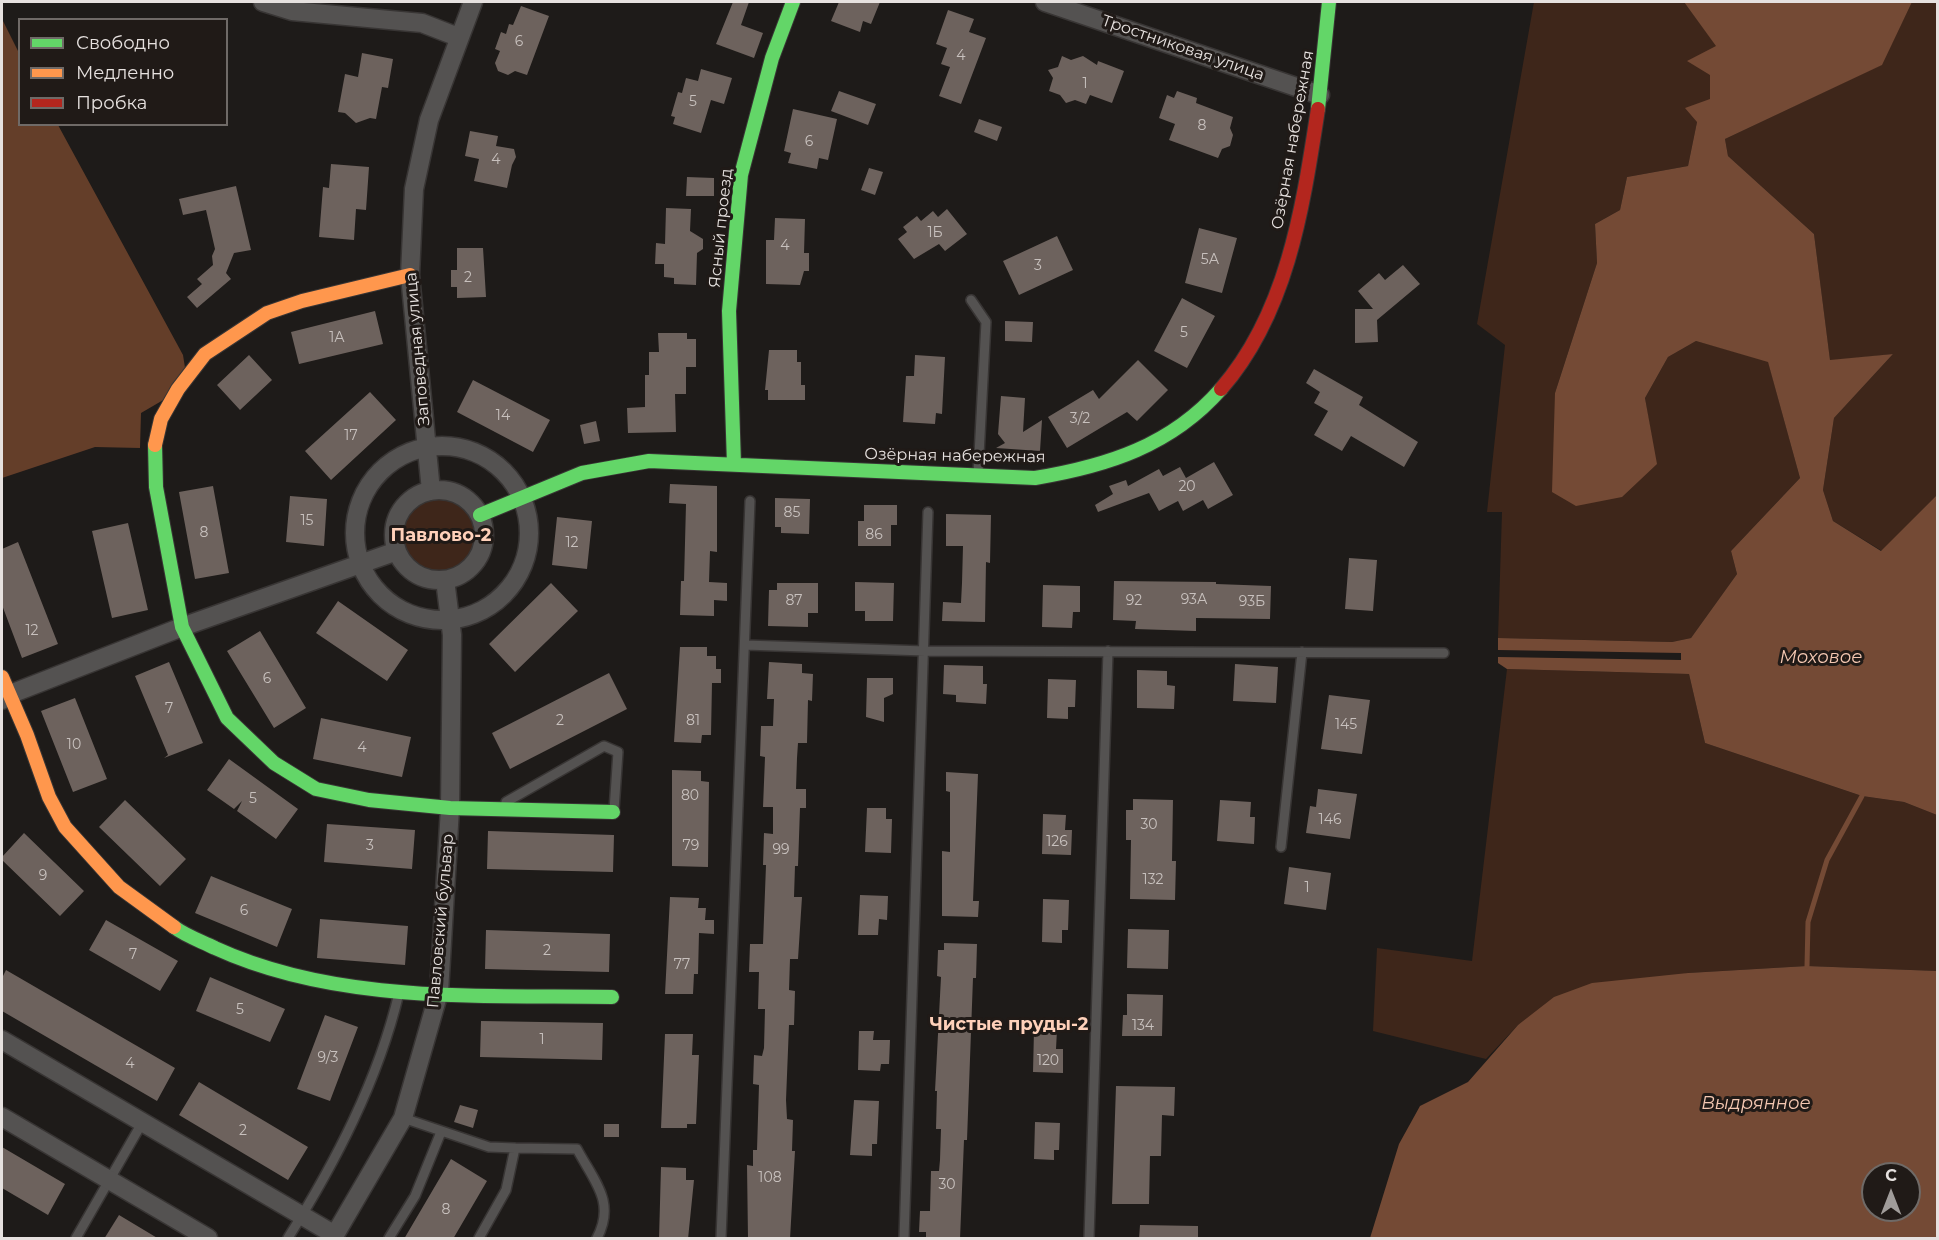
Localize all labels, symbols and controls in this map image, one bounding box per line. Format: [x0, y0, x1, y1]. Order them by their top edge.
street label: Тростниковая улица [1099, 11, 1267, 85]
legend [18, 18, 228, 126]
text: Свободно [76, 32, 170, 54]
house number: 6 [515, 34, 523, 50]
house number: 4 [956, 48, 966, 64]
street label: Озёрная набережная [1268, 49, 1318, 231]
text: Медленно [76, 62, 174, 84]
house number: 1 [1082, 76, 1088, 92]
text: Пробка [76, 92, 147, 114]
house number: 5 [689, 94, 697, 110]
house number: 8 [1198, 118, 1206, 134]
house number: 6 [805, 134, 813, 150]
house number: 4 [491, 152, 501, 168]
street label: Ясный проезд [705, 167, 737, 289]
house number: 1Б [927, 225, 943, 241]
house number: 4 [780, 238, 790, 254]
house number: 5А [1201, 252, 1219, 268]
house number: 3 [1034, 258, 1042, 274]
house number: 2 [464, 270, 472, 286]
street label: Заповедная улица [402, 271, 434, 427]
house number: 5 [1180, 325, 1188, 341]
house number: 1А [329, 330, 345, 346]
house number: 14 [496, 408, 510, 424]
house number: 3/2 [1070, 411, 1090, 427]
house number: 17 [344, 428, 358, 444]
street label: Озёрная набережная [864, 445, 1046, 467]
house number: 20 [1178, 479, 1196, 495]
house number: 85 [784, 505, 800, 521]
house number: 15 [301, 513, 313, 529]
house number: 8 [200, 525, 208, 541]
district label: Павлово-2 [391, 525, 491, 547]
house number: 86 [865, 527, 883, 543]
house number: 12 [565, 535, 579, 551]
house number: 93А [1181, 592, 1207, 608]
house number: 87 [785, 593, 803, 609]
house number: 92 [1126, 593, 1142, 609]
house number: 93Б [1239, 594, 1265, 610]
house number: 12 [25, 623, 39, 639]
water label: Моховое [1779, 647, 1863, 669]
house number: 6 [263, 671, 271, 687]
house number: 7 [165, 701, 173, 717]
house number: 2 [556, 713, 564, 729]
house number: 81 [686, 713, 700, 729]
house number: 145 [1335, 717, 1357, 733]
house number: 10 [67, 737, 81, 753]
house number: 4 [357, 740, 367, 756]
house number: 80 [681, 788, 699, 804]
house number: 5 [249, 791, 257, 807]
house number: 146 [1319, 812, 1341, 828]
house number: 30 [1140, 817, 1158, 833]
street label: Павловский бульвар [424, 833, 458, 1009]
house number: 126 [1046, 834, 1068, 850]
house number: 3 [366, 838, 374, 854]
house number: 79 [683, 838, 699, 854]
house number: 99 [772, 842, 790, 858]
house number: 9 [39, 868, 47, 884]
house number: 132 [1143, 872, 1163, 888]
house number: 1 [1304, 880, 1310, 896]
house number: 6 [240, 903, 248, 919]
house number: 2 [543, 943, 551, 959]
house number: 7 [129, 947, 137, 963]
house number: 77 [674, 957, 690, 973]
house number: 5 [236, 1002, 244, 1018]
district label: Чистые пруды-2 [930, 1014, 1088, 1036]
house number: 134 [1132, 1018, 1154, 1034]
house number: 1 [539, 1032, 545, 1048]
house number: 9/3 [318, 1050, 338, 1066]
house number: 120 [1037, 1053, 1059, 1069]
house number: 4 [125, 1056, 135, 1072]
water label: Выдрянное [1701, 1093, 1811, 1115]
house number: 2 [239, 1123, 247, 1139]
north arrow [1861, 1162, 1921, 1222]
text: С [1885, 1166, 1897, 1185]
house number: 108 [758, 1170, 782, 1186]
house number: 30 [938, 1177, 956, 1193]
house number: 8 [442, 1202, 450, 1218]

